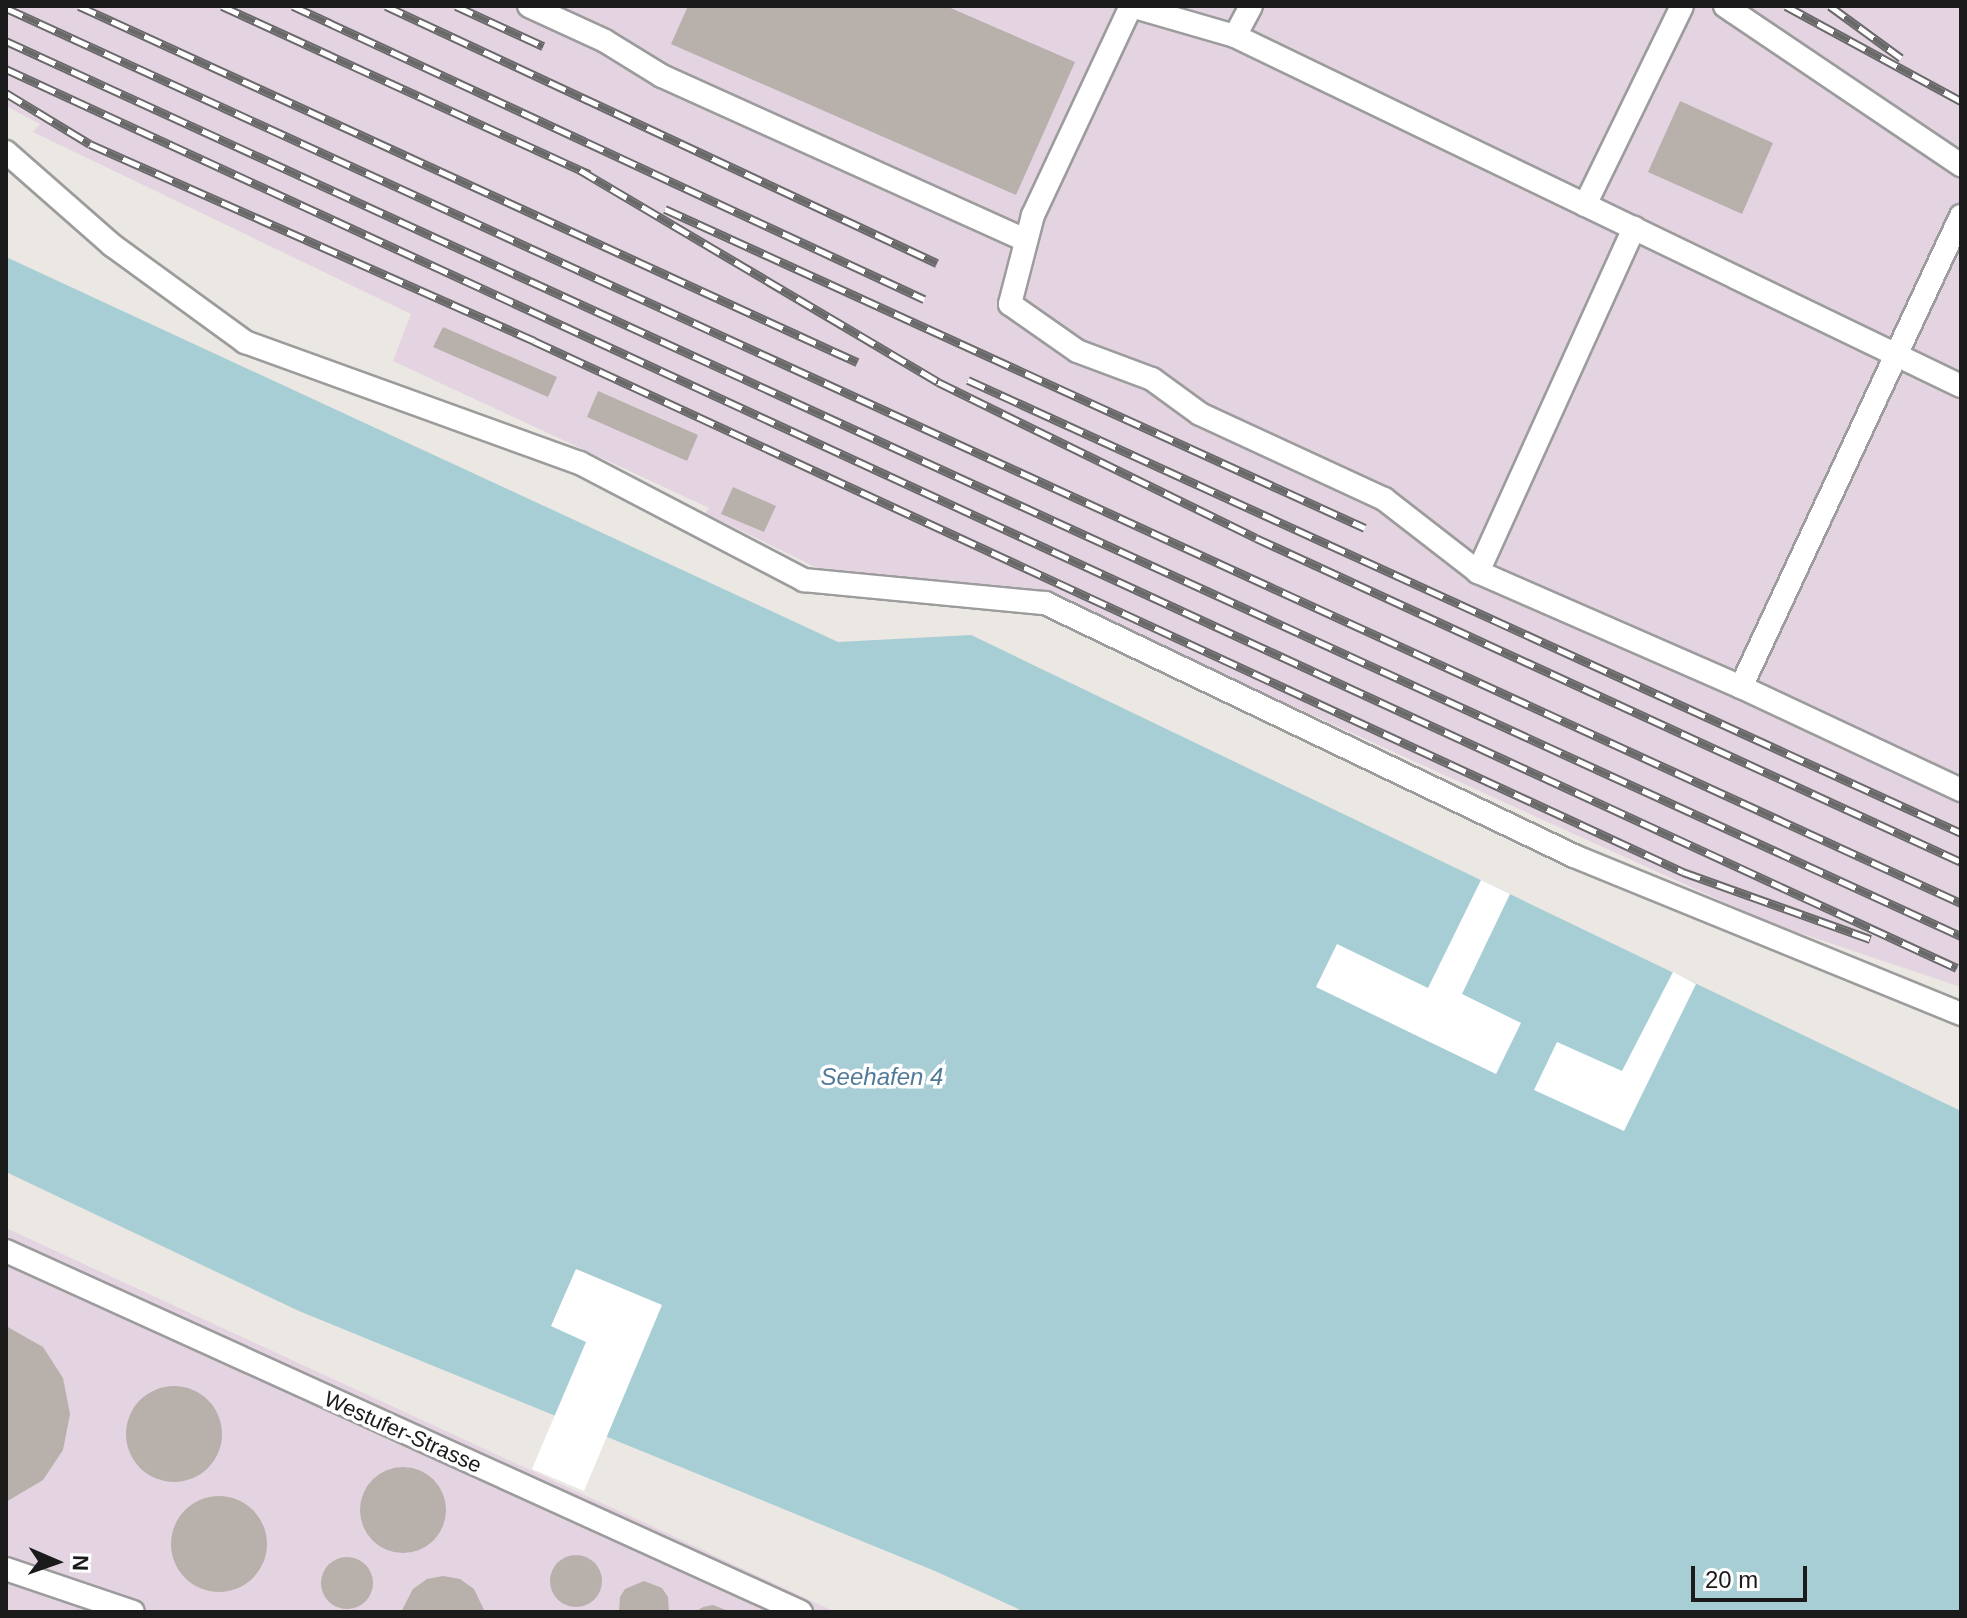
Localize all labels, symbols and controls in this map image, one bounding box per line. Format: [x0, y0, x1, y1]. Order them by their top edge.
water label: Seehafen 4 [821, 1063, 943, 1091]
street label: Westufer-Strasse [320, 1385, 486, 1479]
north arrow [16, 1522, 96, 1602]
scale bar [1695, 1550, 1811, 1600]
text: N [68, 1554, 93, 1571]
text: 20 m [1705, 1566, 1758, 1593]

